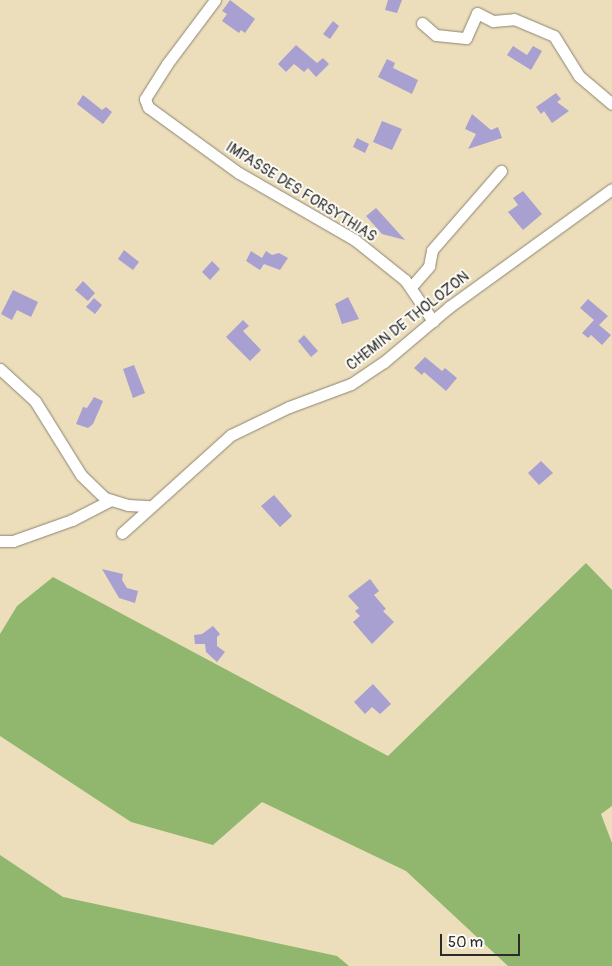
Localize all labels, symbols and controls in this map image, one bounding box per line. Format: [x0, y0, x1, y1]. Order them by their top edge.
street label: IMPASSE DES FORSYTHIAS [222, 138, 380, 246]
street label: CHEMIN DE THOLOZON [343, 268, 473, 374]
scale bar [442, 924, 522, 956]
text: 50 m [448, 933, 483, 952]

